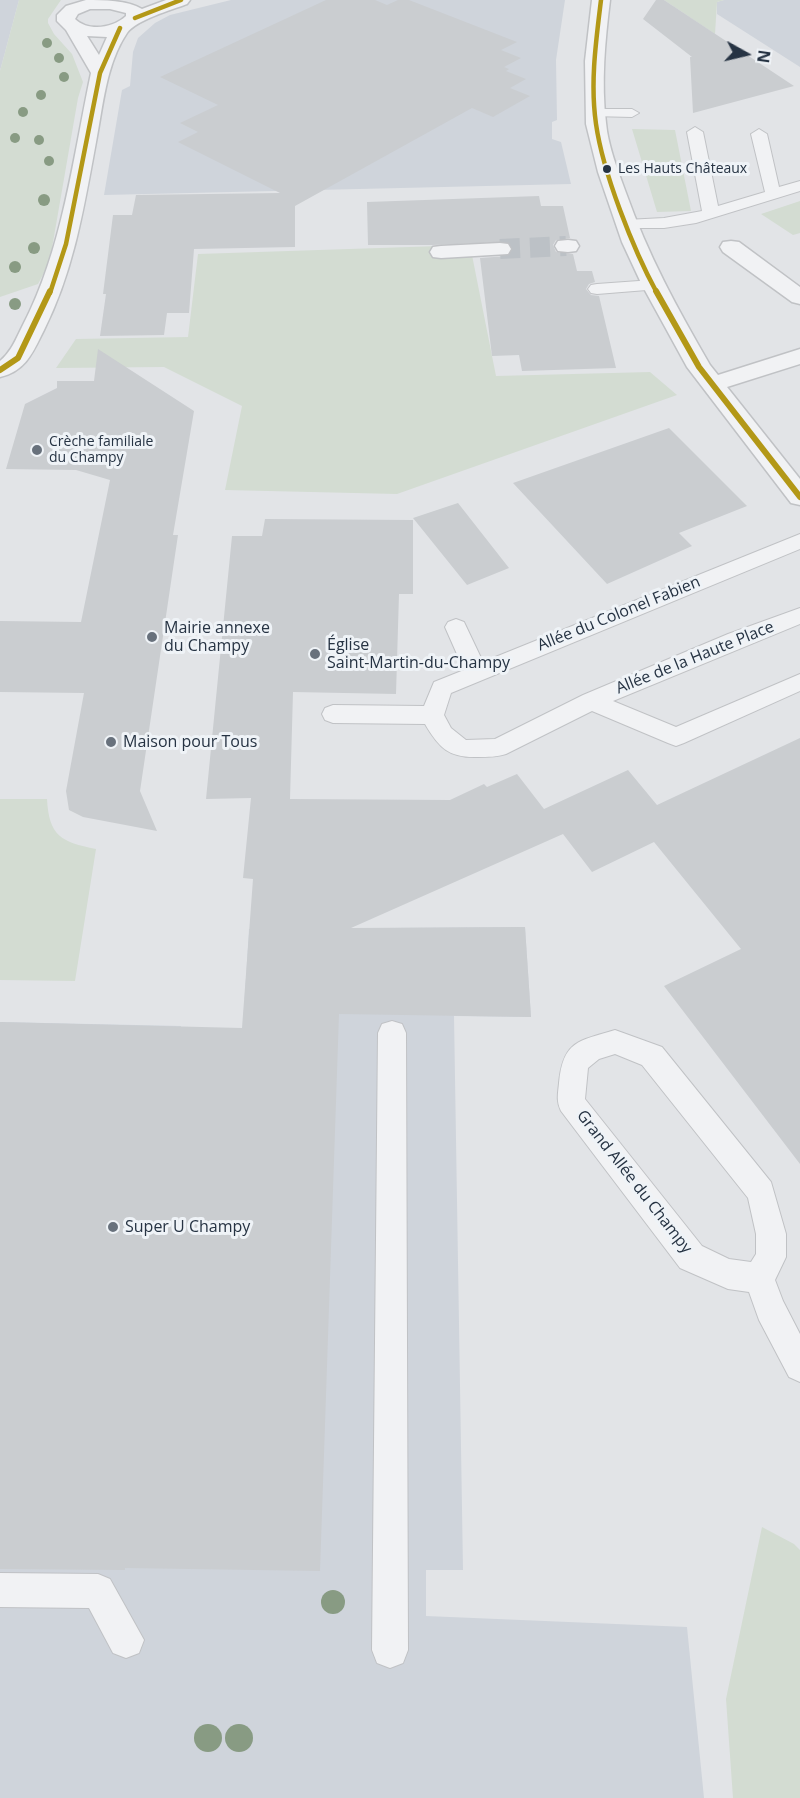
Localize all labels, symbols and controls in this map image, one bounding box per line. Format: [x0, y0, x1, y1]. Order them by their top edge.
north arrow [716, 24, 776, 84]
text: N [752, 49, 776, 64]
place label: Les Hauts Châteaux [618, 161, 747, 177]
marker: Les Hauts Châteaux [601, 163, 613, 175]
place label: Crèche familiale du Champy [49, 434, 153, 466]
marker: Crèche familiale du Champy [30, 443, 44, 457]
street label: Allée du Colonel Fabien [535, 572, 703, 656]
street label: Allée de la Haute Place [613, 617, 777, 699]
place label: Mairie annexe du Champy [164, 618, 270, 656]
marker: Mairie annexe du Champy [145, 630, 159, 644]
place label: Église Saint-Martin-du-Champy [327, 635, 510, 673]
marker: Église Saint-Martin-du-Champy [308, 647, 322, 661]
place label: Maison pour Tous [123, 732, 257, 752]
marker: Maison pour Tous [104, 735, 118, 749]
street label: Grand Allée du Champy [572, 1107, 696, 1257]
place label: Super U Champy [125, 1217, 250, 1237]
marker: Super U Champy [106, 1220, 120, 1234]

